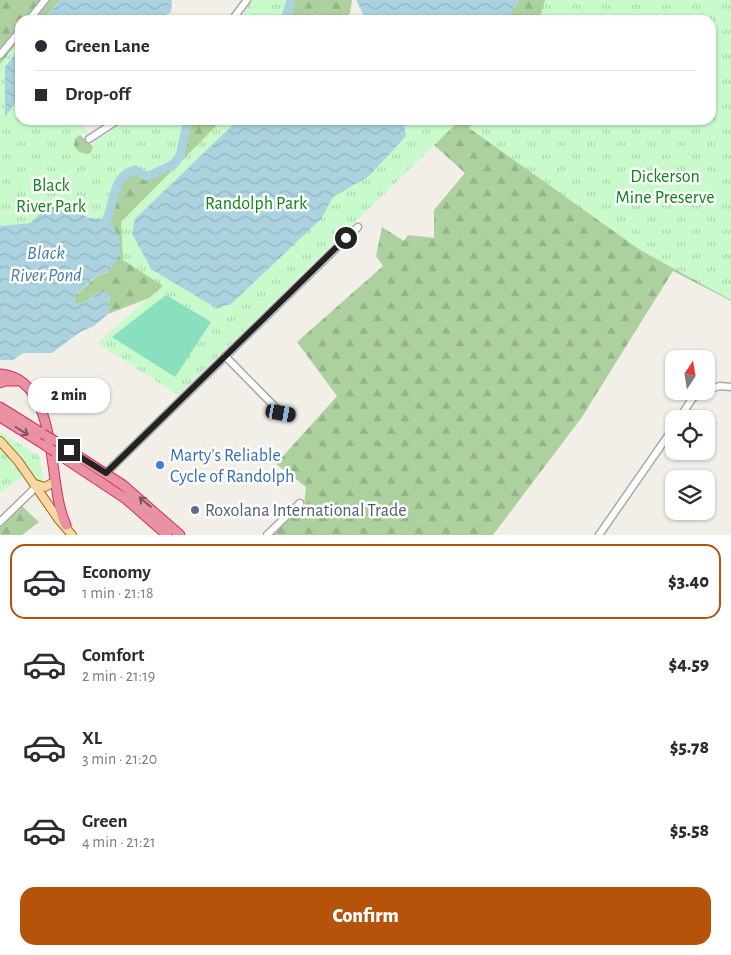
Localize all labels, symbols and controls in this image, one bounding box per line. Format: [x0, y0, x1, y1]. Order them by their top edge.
text: Green Lane [65, 37, 150, 56]
text: Drop-off [65, 85, 130, 104]
park label: Dickerson Mine Preserve [616, 168, 714, 207]
park label: Black River Park [16, 177, 87, 216]
park label: Randolph Park [205, 195, 308, 213]
route start [335, 227, 357, 249]
water label: Black River Pond [10, 244, 82, 285]
north arrow [665, 350, 715, 400]
map controls [665, 350, 715, 520]
callout: 2 min [28, 378, 110, 412]
text: 2 min [51, 387, 87, 403]
car [264, 403, 297, 423]
button: locate [665, 410, 715, 460]
one-way arrow [15, 427, 29, 437]
route end [58, 439, 80, 461]
place label: Marty's Reliable Cycle of Randolph [170, 447, 294, 486]
marker: Marty's Reliable Cycle of Randolph [154, 459, 166, 471]
button: layers [665, 470, 715, 520]
one-way arrow [138, 496, 151, 508]
place label: Roxolana International Trade [205, 502, 407, 520]
marker: Roxolana International Trade [189, 504, 201, 516]
icon: car [22, 559, 67, 604]
text: Economy [82, 563, 151, 582]
text: $3.40 [668, 572, 709, 591]
text: 1 min · 21:18 [82, 585, 154, 601]
icon: car [22, 642, 67, 687]
text: Comfort [82, 646, 144, 665]
text: $4.59 [669, 655, 709, 674]
text: 2 min · 21:19 [82, 668, 155, 684]
icon: car [22, 725, 67, 770]
text: XL [82, 729, 102, 748]
text: $5.78 [670, 738, 709, 757]
text: 3 min · 21:20 [82, 751, 157, 767]
icon: car [22, 808, 67, 853]
text: Green [82, 812, 128, 831]
text: $5.58 [670, 821, 709, 840]
text: 4 min · 21:21 [82, 834, 155, 850]
button: Confirm [20, 887, 711, 945]

